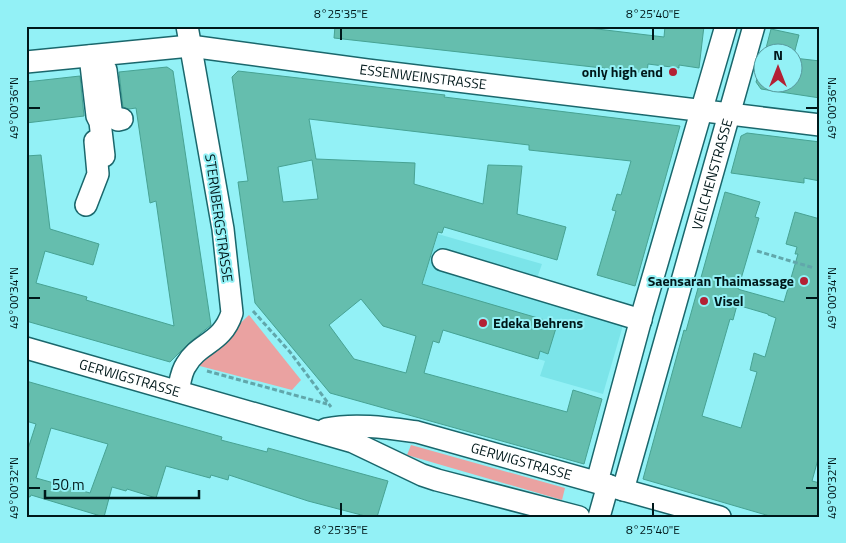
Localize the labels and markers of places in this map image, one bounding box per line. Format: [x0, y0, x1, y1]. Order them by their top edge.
place label: only high end [582, 61, 663, 82]
marker: only high end [667, 66, 679, 78]
place label: Saensaran Thaimassage [648, 270, 794, 291]
marker: Saensaran Thaimassage [798, 275, 810, 287]
place label: Visel [714, 290, 744, 311]
marker: Visel [698, 295, 710, 307]
place label: Edeka Behrens [493, 312, 583, 333]
marker: Edeka Behrens [477, 317, 489, 329]

